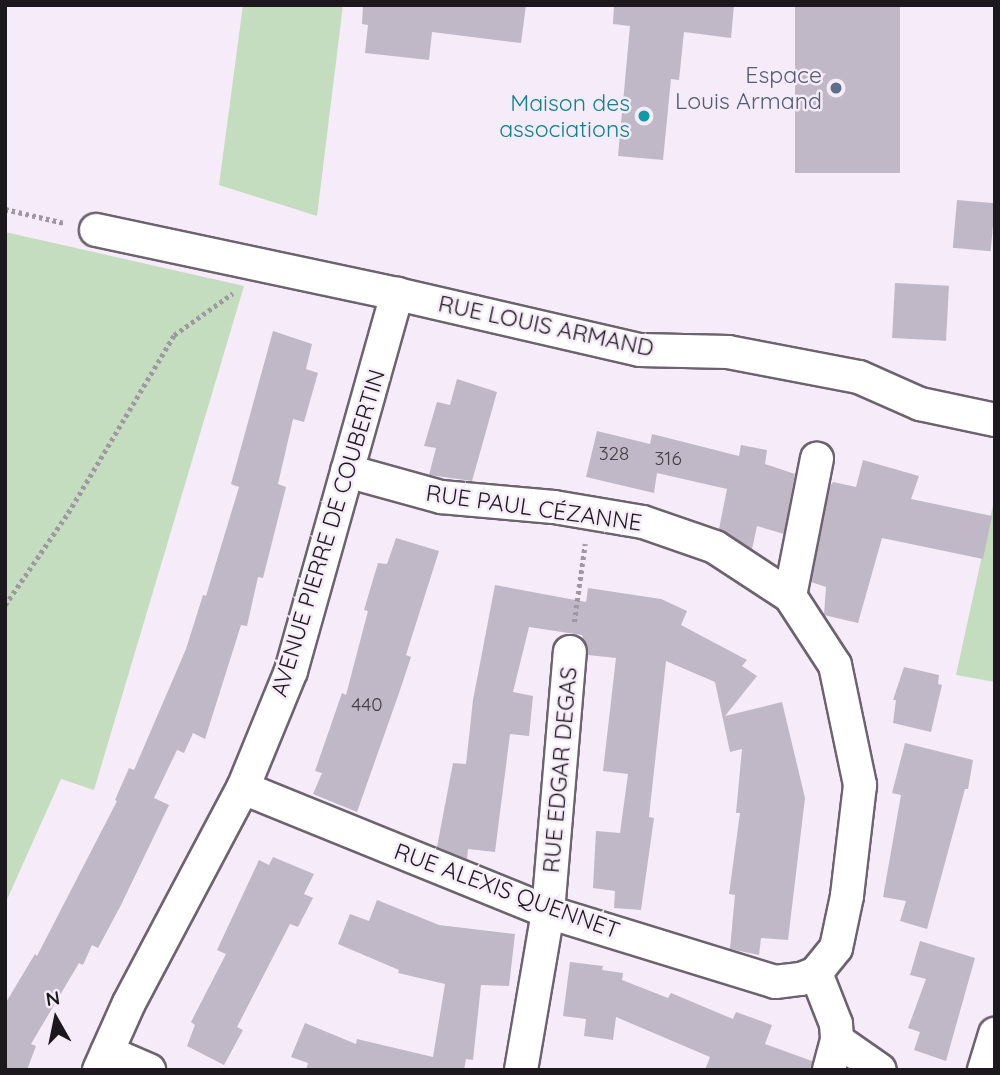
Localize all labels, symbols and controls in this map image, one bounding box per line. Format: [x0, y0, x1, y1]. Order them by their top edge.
place label: Espace Louis Armand [675, 61, 822, 115]
marker: Espace Louis Armand [828, 80, 844, 96]
place label: Maison des associations [499, 89, 630, 143]
marker: Maison des associations [636, 108, 652, 124]
street label: RUE LOUIS ARMAND [436, 290, 656, 362]
street label: AVENUE PIERRE DE COUBERTIN [265, 366, 391, 700]
house number: 328 [599, 443, 629, 465]
house number: 316 [654, 448, 682, 470]
street label: RUE PAUL CÉZANNE [424, 479, 644, 537]
street label: RUE EDGAR DEGAS [537, 666, 583, 874]
house number: 440 [351, 694, 383, 716]
street label: RUE ALEXIS QUENNET [391, 837, 623, 945]
north arrow [21, 984, 91, 1054]
text: N [44, 985, 61, 1011]

